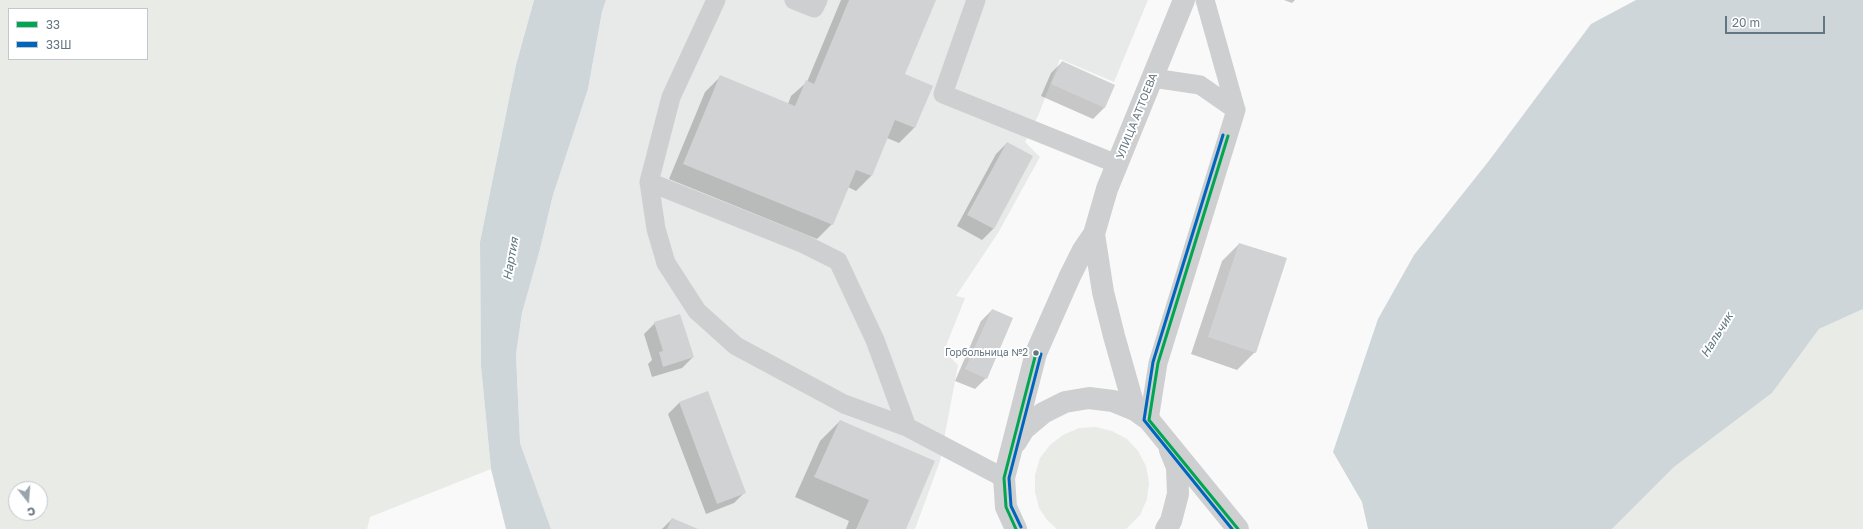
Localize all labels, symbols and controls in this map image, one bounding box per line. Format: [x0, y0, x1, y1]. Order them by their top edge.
legend [8, 8, 148, 60]
scale bar [1727, 8, 1827, 34]
text: 20 m [1732, 15, 1760, 30]
text: 33 [46, 17, 60, 32]
text: 33Ш [46, 37, 72, 52]
street label: УЛИЦА АТТОЕВА [1114, 71, 1160, 161]
water label: Нартия [500, 236, 522, 282]
water label: Нальчик [1698, 310, 1736, 360]
place label: Горбольница №2 [945, 347, 1028, 359]
marker: Горбольница №2 [1031, 348, 1041, 358]
north arrow [8, 481, 48, 521]
text: С [26, 505, 37, 519]

